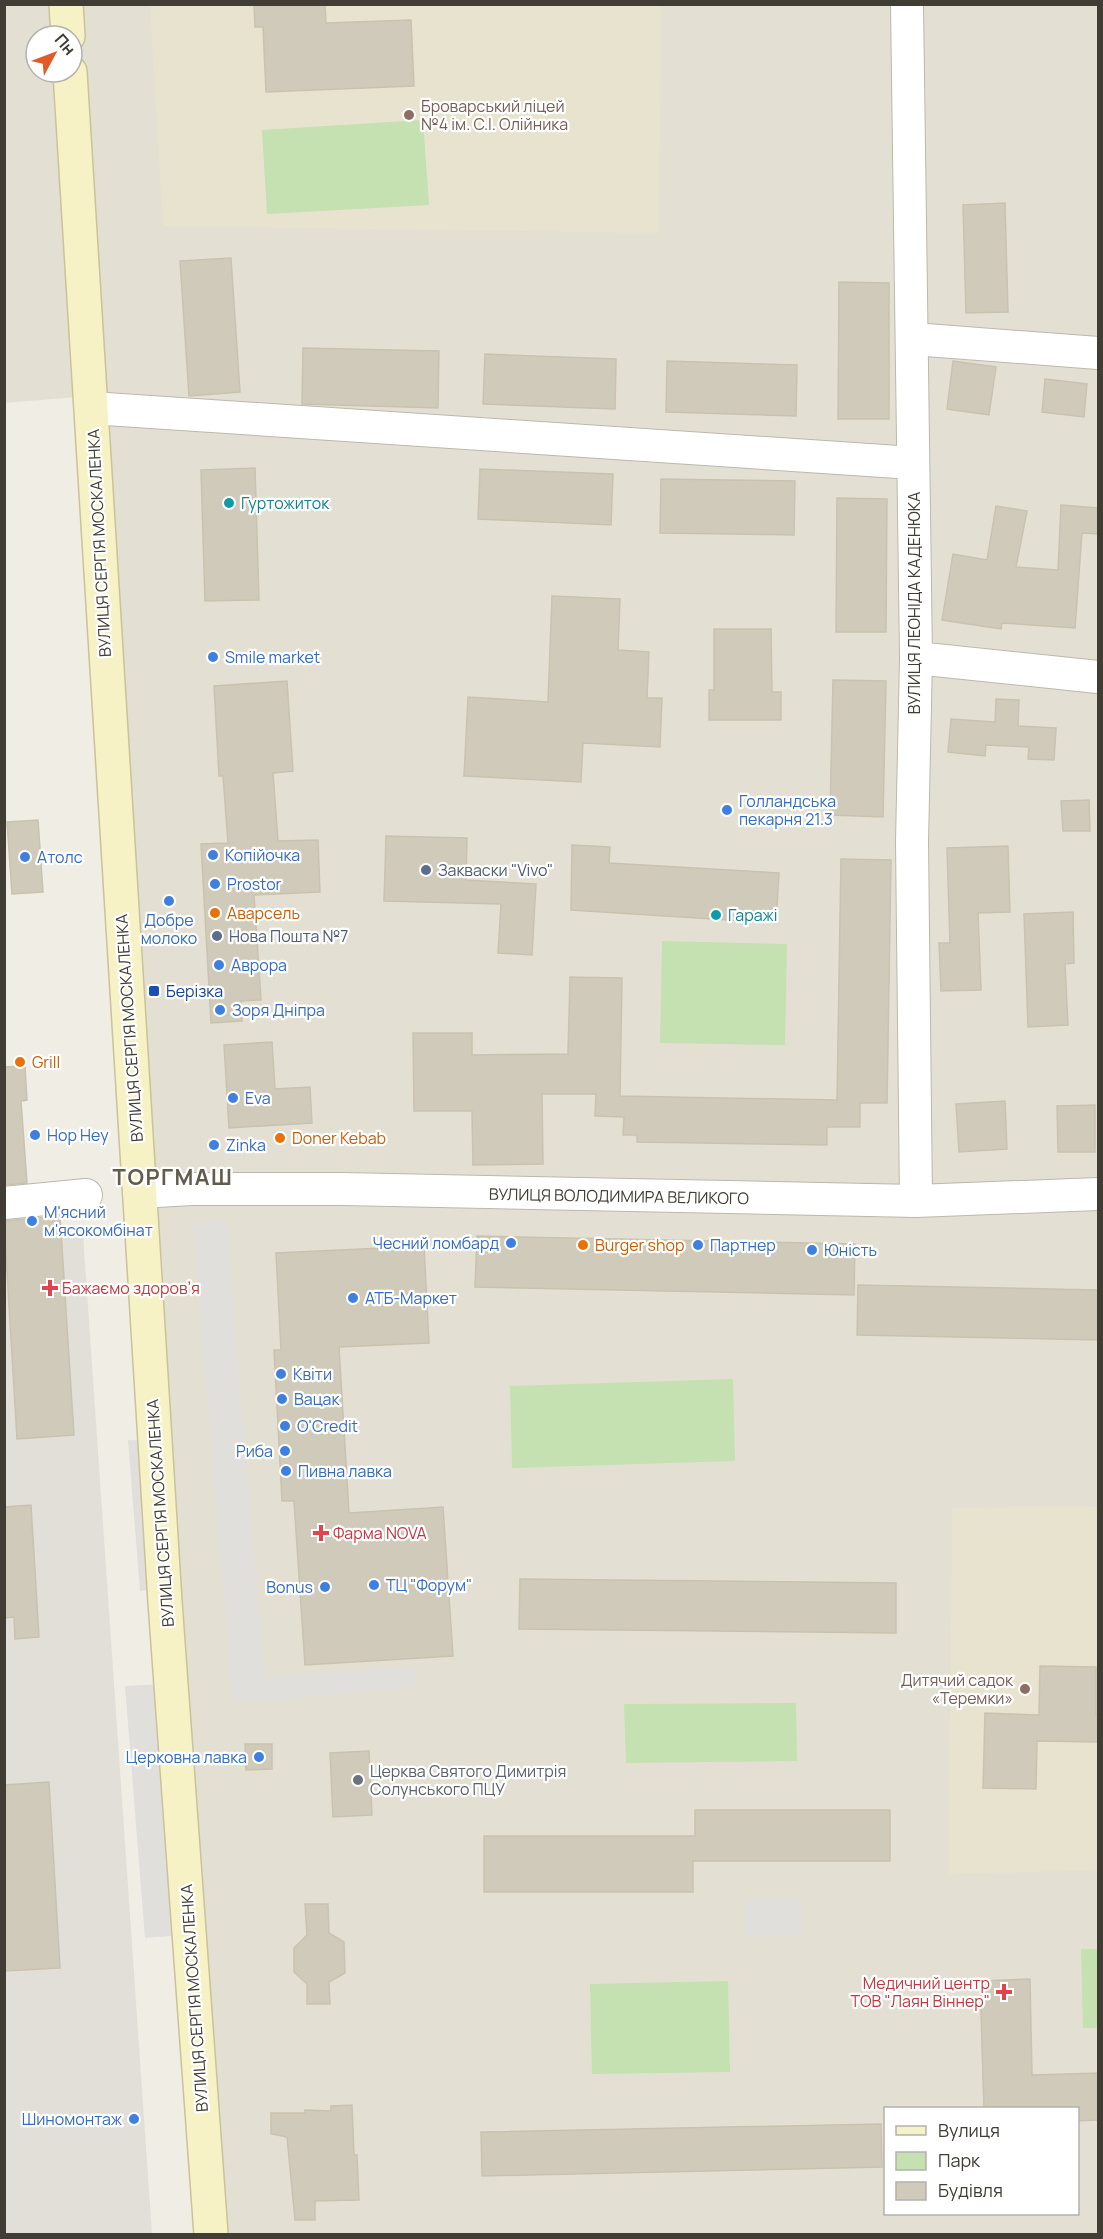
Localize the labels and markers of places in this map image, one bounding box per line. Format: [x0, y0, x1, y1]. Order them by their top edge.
place label: Броварський ліцей №4 ім. С.І. Олійника [421, 95, 568, 135]
marker: Броварський ліцей №4 ім. С.І. Олійника [402, 108, 416, 122]
place label: Гуртожиток [241, 492, 330, 514]
marker: Гуртожиток [222, 496, 236, 510]
place label: Smile market [225, 646, 320, 668]
marker: Smile market [206, 650, 220, 664]
place label: Голландська пекарня 21.3 [739, 790, 836, 830]
marker: Голландська пекарня 21.3 [720, 803, 734, 817]
place label: Копійочка [225, 844, 300, 866]
place label: Атолс [37, 846, 83, 868]
marker: Копійочка [206, 848, 220, 862]
marker: Атолс [18, 850, 32, 864]
place label: Закваски "Vivo" [438, 859, 553, 881]
marker: Закваски "Vivo" [419, 863, 433, 877]
place label: Prostor [227, 873, 282, 895]
marker: Prostor [208, 877, 222, 891]
marker: Добре молоко [162, 894, 176, 908]
place label: Аварсель [227, 902, 300, 924]
place label: Гаражі [728, 904, 778, 926]
marker: Аварсель [208, 906, 222, 920]
marker: Гаражі [709, 908, 723, 922]
place label: Добре молоко [141, 909, 197, 949]
place label: Нова Пошта №7 [229, 925, 348, 947]
marker: Нова Пошта №7 [210, 929, 224, 943]
place label: Аврора [231, 954, 287, 976]
marker: Аврора [212, 958, 226, 972]
place label: Берізка [166, 980, 223, 1002]
marker: Берізка [147, 984, 161, 998]
place label: Зоря Дніпра [232, 999, 325, 1021]
marker: Зоря Дніпра [213, 1003, 227, 1017]
place label: Grill [32, 1051, 60, 1073]
marker: Grill [13, 1055, 27, 1069]
place label: Eva [245, 1087, 271, 1109]
marker: Eva [226, 1091, 240, 1105]
place label: Hop Hey [47, 1124, 109, 1146]
place label: Doner Kebab [292, 1127, 386, 1149]
marker: Hop Hey [28, 1128, 42, 1142]
marker: Doner Kebab [273, 1131, 287, 1145]
place label: Zinka [226, 1134, 266, 1156]
marker: Zinka [207, 1138, 221, 1152]
place label: М'ясний м'ясокомбінат [44, 1201, 153, 1241]
marker: М'ясний м'ясокомбінат [25, 1214, 39, 1228]
place label: Чесний ломбард [373, 1232, 499, 1254]
place label: Burger shop [595, 1234, 684, 1256]
place label: Партнер [710, 1234, 776, 1256]
marker: Чесний ломбард [504, 1236, 518, 1250]
marker: Burger shop [576, 1238, 590, 1252]
marker: Партнер [691, 1238, 705, 1252]
place label: Юність [824, 1239, 877, 1261]
marker: Юність [805, 1243, 819, 1257]
place label: Бажаємо здоровʼя [62, 1277, 200, 1299]
marker: Бажаємо здоровʼя [43, 1281, 57, 1295]
place label: АТБ-Маркет [365, 1287, 457, 1309]
marker: АТБ-Маркет [346, 1291, 360, 1305]
place label: Квіти [293, 1363, 332, 1385]
marker: Квіти [274, 1367, 288, 1381]
place label: Вацак [294, 1388, 340, 1410]
marker: Вацак [275, 1392, 289, 1406]
place label: O'Credit [297, 1415, 358, 1437]
marker: O'Credit [278, 1419, 292, 1433]
place label: Риба [236, 1440, 273, 1462]
marker: Риба [278, 1444, 292, 1458]
place label: Пивна лавка [298, 1460, 392, 1482]
marker: Пивна лавка [279, 1464, 293, 1478]
place label: Фарма NOVA [333, 1522, 427, 1544]
marker: Фарма NOVA [314, 1526, 328, 1540]
place label: ТЦ "Форум" [386, 1574, 472, 1596]
place label: Bonus [266, 1576, 313, 1598]
marker: ТЦ "Форум" [367, 1578, 381, 1592]
marker: Bonus [318, 1580, 332, 1594]
place label: Дитячий садок «Теремки» [901, 1669, 1014, 1709]
marker: Дитячий садок «Теремки» [1018, 1682, 1032, 1696]
place label: Церковна лавка [126, 1746, 247, 1768]
marker: Церковна лавка [252, 1750, 266, 1764]
place label: Церква Святого Димитрія Солунського ПЦУ [370, 1760, 566, 1800]
marker: Церква Святого Димитрія Солунського ПЦУ [351, 1773, 365, 1787]
place label: Медичний центр ТОВ "Лаян Віннер" [850, 1972, 990, 2012]
marker: Медичний центр ТОВ "Лаян Віннер" [995, 1983, 1013, 2001]
place label: Шиномонтаж [22, 2108, 123, 2130]
marker: Шиномонтаж [127, 2112, 141, 2126]

